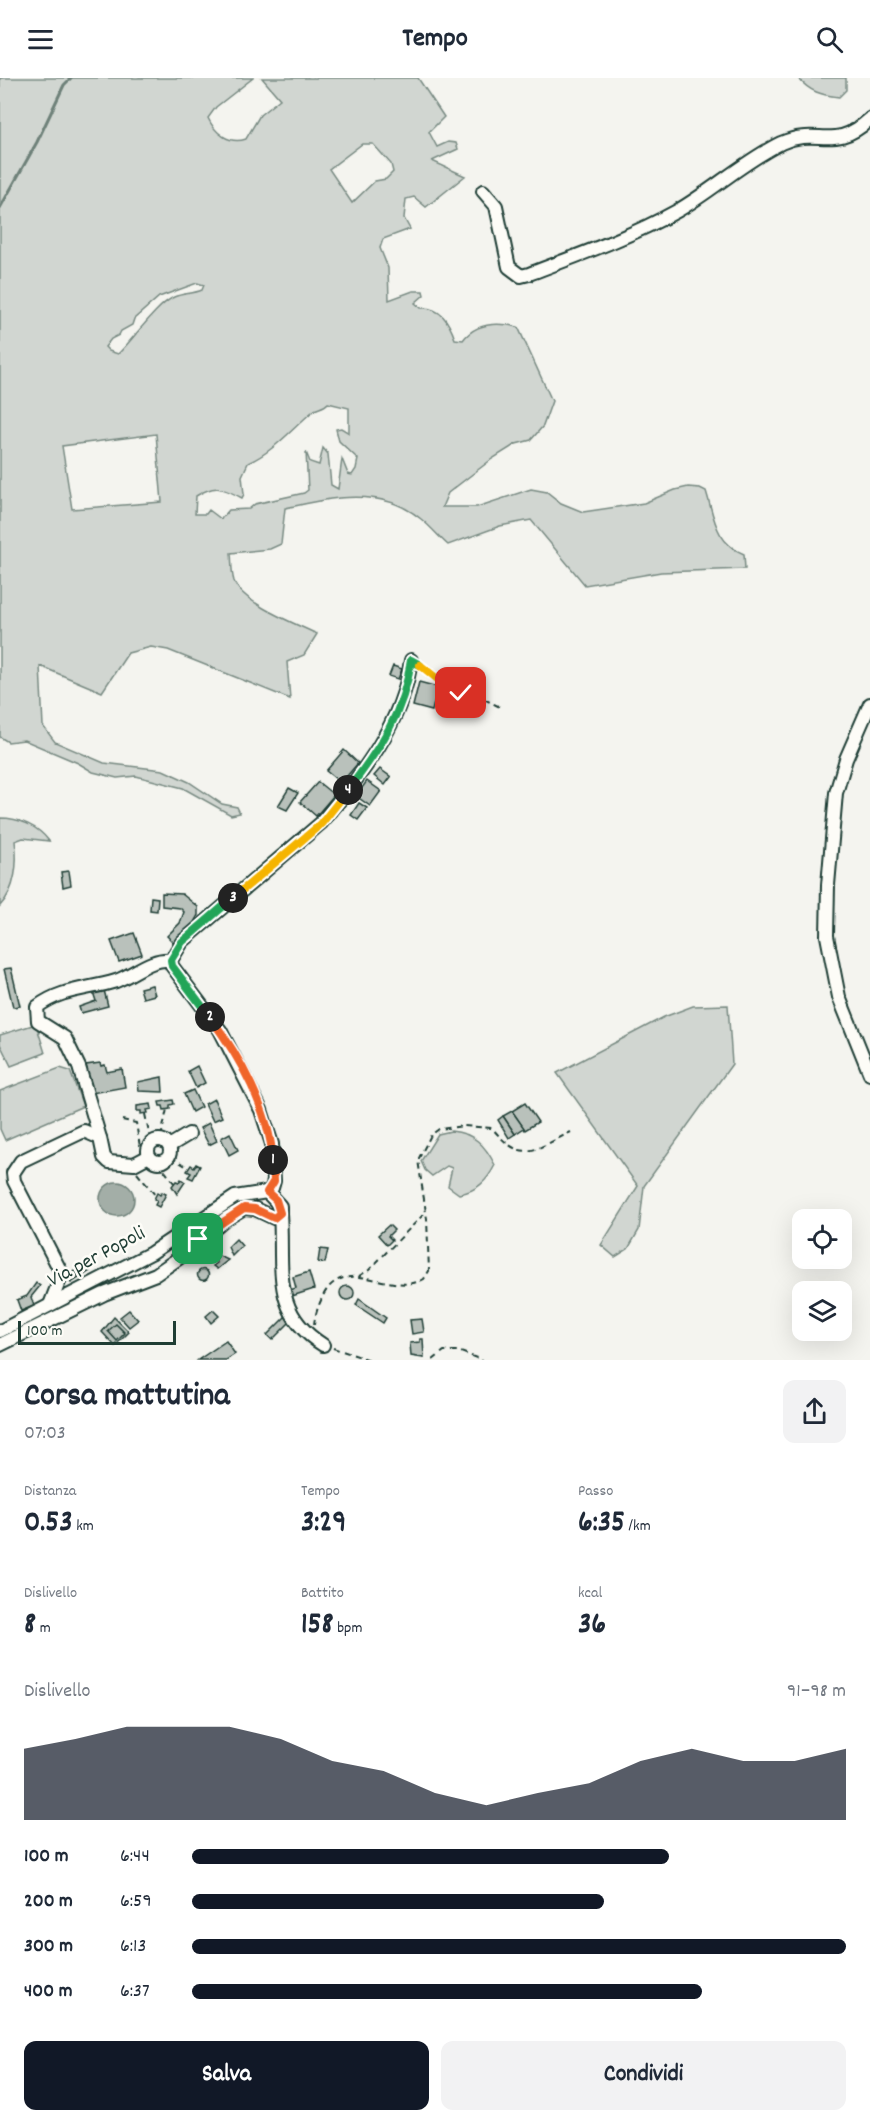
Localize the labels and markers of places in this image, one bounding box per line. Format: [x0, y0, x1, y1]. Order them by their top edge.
pin [435, 667, 486, 718]
pin: 4 [333, 775, 363, 805]
pin: 3 [218, 883, 248, 913]
pin: 2 [195, 1002, 225, 1032]
pin: 1 [258, 1145, 288, 1175]
pin [172, 1213, 223, 1264]

